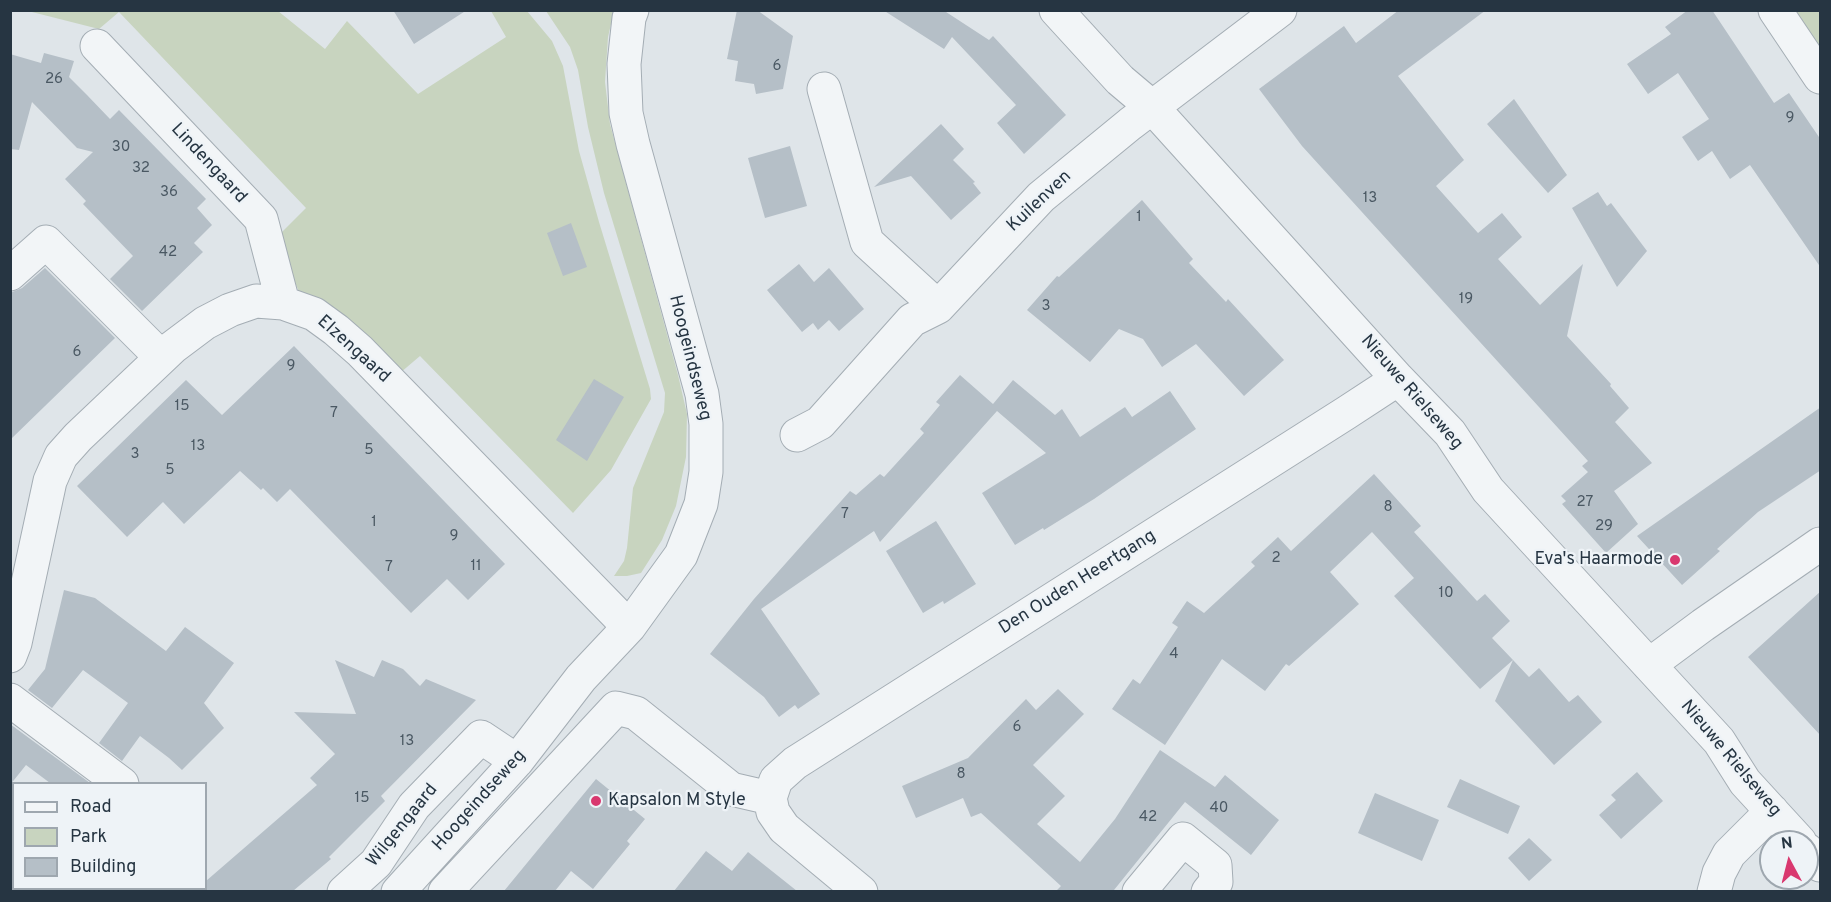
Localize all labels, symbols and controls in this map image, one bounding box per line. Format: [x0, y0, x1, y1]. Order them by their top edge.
house number: 6 [773, 58, 781, 76]
house number: 26 [45, 71, 63, 89]
house number: 9 [1786, 110, 1794, 128]
street label: Lindengaard [165, 119, 251, 209]
house number: 30 [112, 139, 130, 157]
house number: 32 [132, 160, 150, 178]
street label: Kuilenven [1003, 167, 1077, 237]
house number: 36 [160, 184, 178, 202]
house number: 13 [1363, 190, 1377, 208]
house number: 1 [1136, 209, 1142, 227]
house number: 42 [159, 244, 177, 262]
house number: 19 [1459, 291, 1473, 309]
street label: Hoogeindseweg [663, 293, 715, 423]
house number: 3 [1041, 298, 1051, 316]
street label: Elzengaard [312, 312, 394, 388]
street label: Nieuwe Rielseweg [1355, 331, 1467, 455]
house number: 6 [73, 344, 81, 362]
house number: 9 [287, 358, 295, 376]
house number: 15 [175, 398, 189, 416]
house number: 7 [330, 405, 338, 423]
house number: 13 [191, 438, 205, 456]
house number: 5 [364, 442, 374, 460]
house number: 3 [130, 446, 140, 464]
house number: 5 [165, 462, 175, 480]
house number: 27 [1577, 494, 1593, 512]
house number: 8 [1383, 499, 1393, 517]
house number: 7 [841, 506, 849, 524]
house number: 1 [371, 514, 377, 532]
house number: 29 [1595, 518, 1613, 536]
street label: Den Ouden Heertgang [996, 526, 1160, 640]
house number: 9 [450, 528, 458, 546]
place label: Eva's Haarmode [1534, 549, 1663, 571]
house number: 2 [1271, 550, 1281, 568]
marker: Eva's Haarmode [1668, 553, 1682, 567]
house number: 11 [470, 558, 482, 576]
house number: 7 [385, 559, 393, 577]
house number: 10 [1438, 585, 1454, 603]
house number: 4 [1169, 646, 1179, 664]
street label: Nieuwe Rielseweg [1675, 696, 1785, 822]
house number: 6 [1013, 719, 1021, 737]
house number: 13 [400, 733, 414, 751]
street label: Hoogeindseweg [429, 746, 531, 856]
house number: 8 [956, 766, 966, 784]
street label: Wilgengaard [363, 780, 443, 872]
legend [12, 782, 207, 890]
house number: 15 [355, 790, 369, 808]
place label: Kapsalon M Style [608, 790, 746, 812]
marker: Kapsalon M Style [589, 794, 603, 808]
text: Road [70, 796, 112, 819]
house number: 40 [1210, 800, 1228, 818]
house number: 42 [1139, 809, 1157, 827]
text: Park [70, 826, 107, 849]
north arrow [1759, 830, 1819, 890]
text: N [1780, 833, 1794, 855]
text: Building [70, 856, 136, 879]

